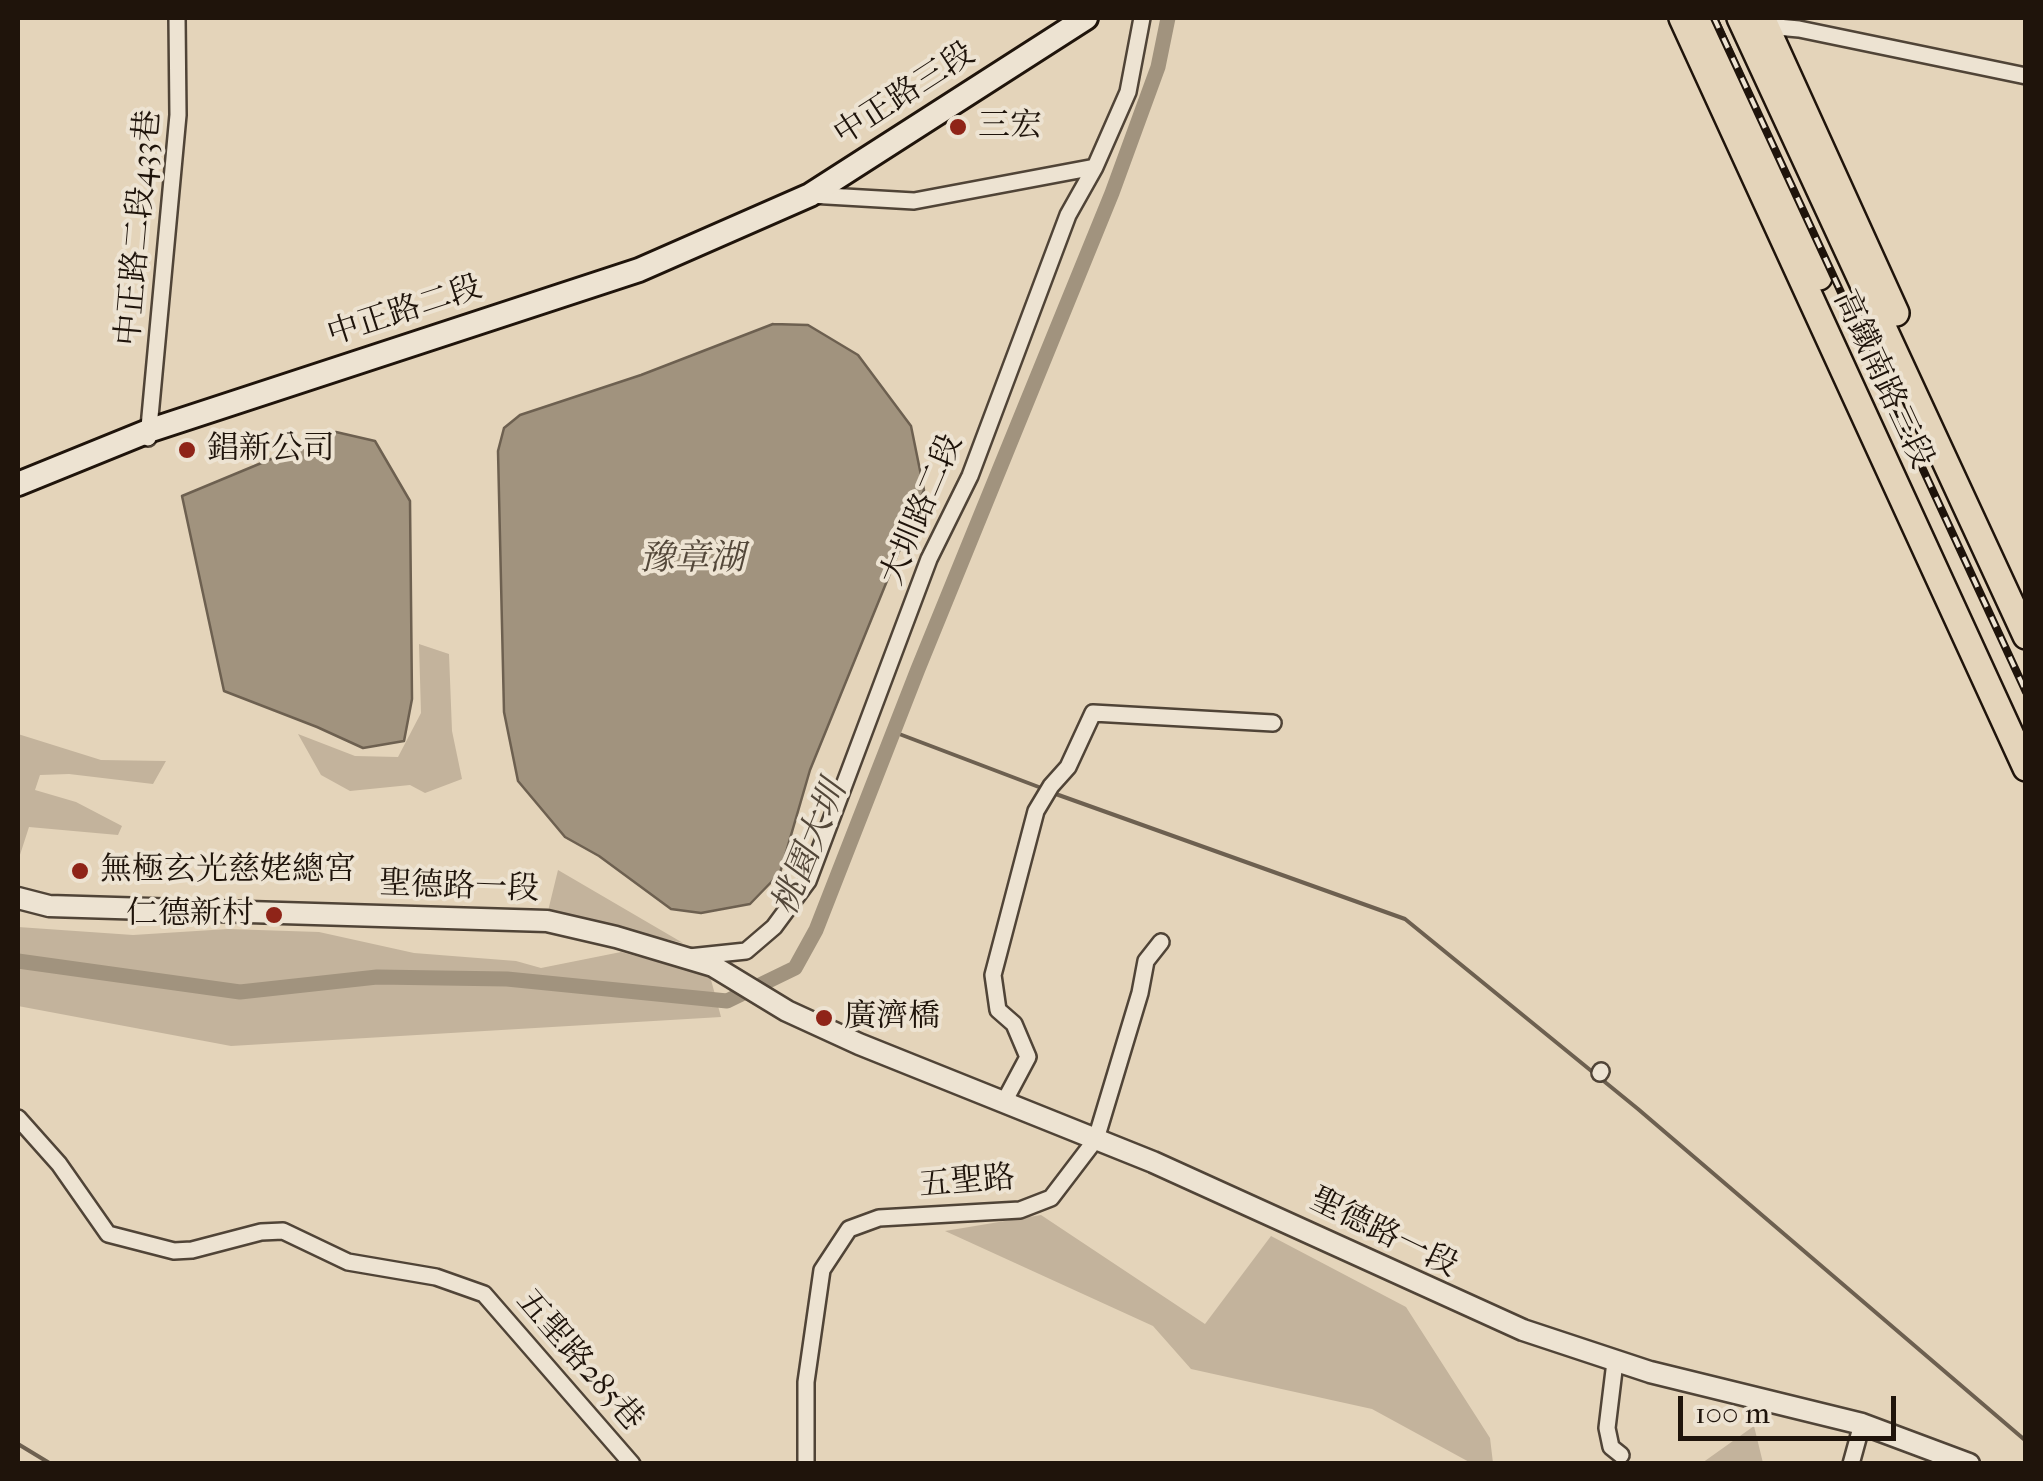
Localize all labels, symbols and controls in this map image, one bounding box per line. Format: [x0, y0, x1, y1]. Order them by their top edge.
street label: 中正路三段 [827, 35, 983, 155]
street label: 中正路二段433巷 [111, 108, 169, 348]
place label: 三宏 [978, 108, 1042, 146]
marker: 三宏 [947, 116, 969, 138]
street label: 中正路二段 [323, 269, 487, 355]
street label: 高鐵南路三段 [1824, 285, 1940, 475]
street label: 大圳路二段 [874, 429, 972, 591]
place label: 錩新公司 [207, 431, 335, 469]
marker: 錩新公司 [176, 439, 198, 461]
water label: 豫章湖 [640, 539, 744, 581]
water label: 桃園大圳 [765, 776, 857, 922]
place label: 無極玄光慈姥總宮 [100, 852, 356, 890]
marker: 無極玄光慈姥總宮 [69, 860, 91, 882]
street label: 聖德路一段 [378, 866, 540, 910]
place label: 仁德新村 [126, 896, 254, 934]
marker: 仁德新村 [263, 904, 285, 926]
place label: 廣濟橋 [844, 999, 940, 1037]
marker: 廣濟橋 [813, 1007, 835, 1029]
street label: 五聖路 [918, 1160, 1016, 1206]
street label: 聖德路一段 [1303, 1182, 1463, 1286]
street label: 五聖路285巷 [507, 1283, 651, 1439]
scale bar [1683, 1376, 1900, 1438]
text: 100 m [1695, 1396, 1770, 1431]

